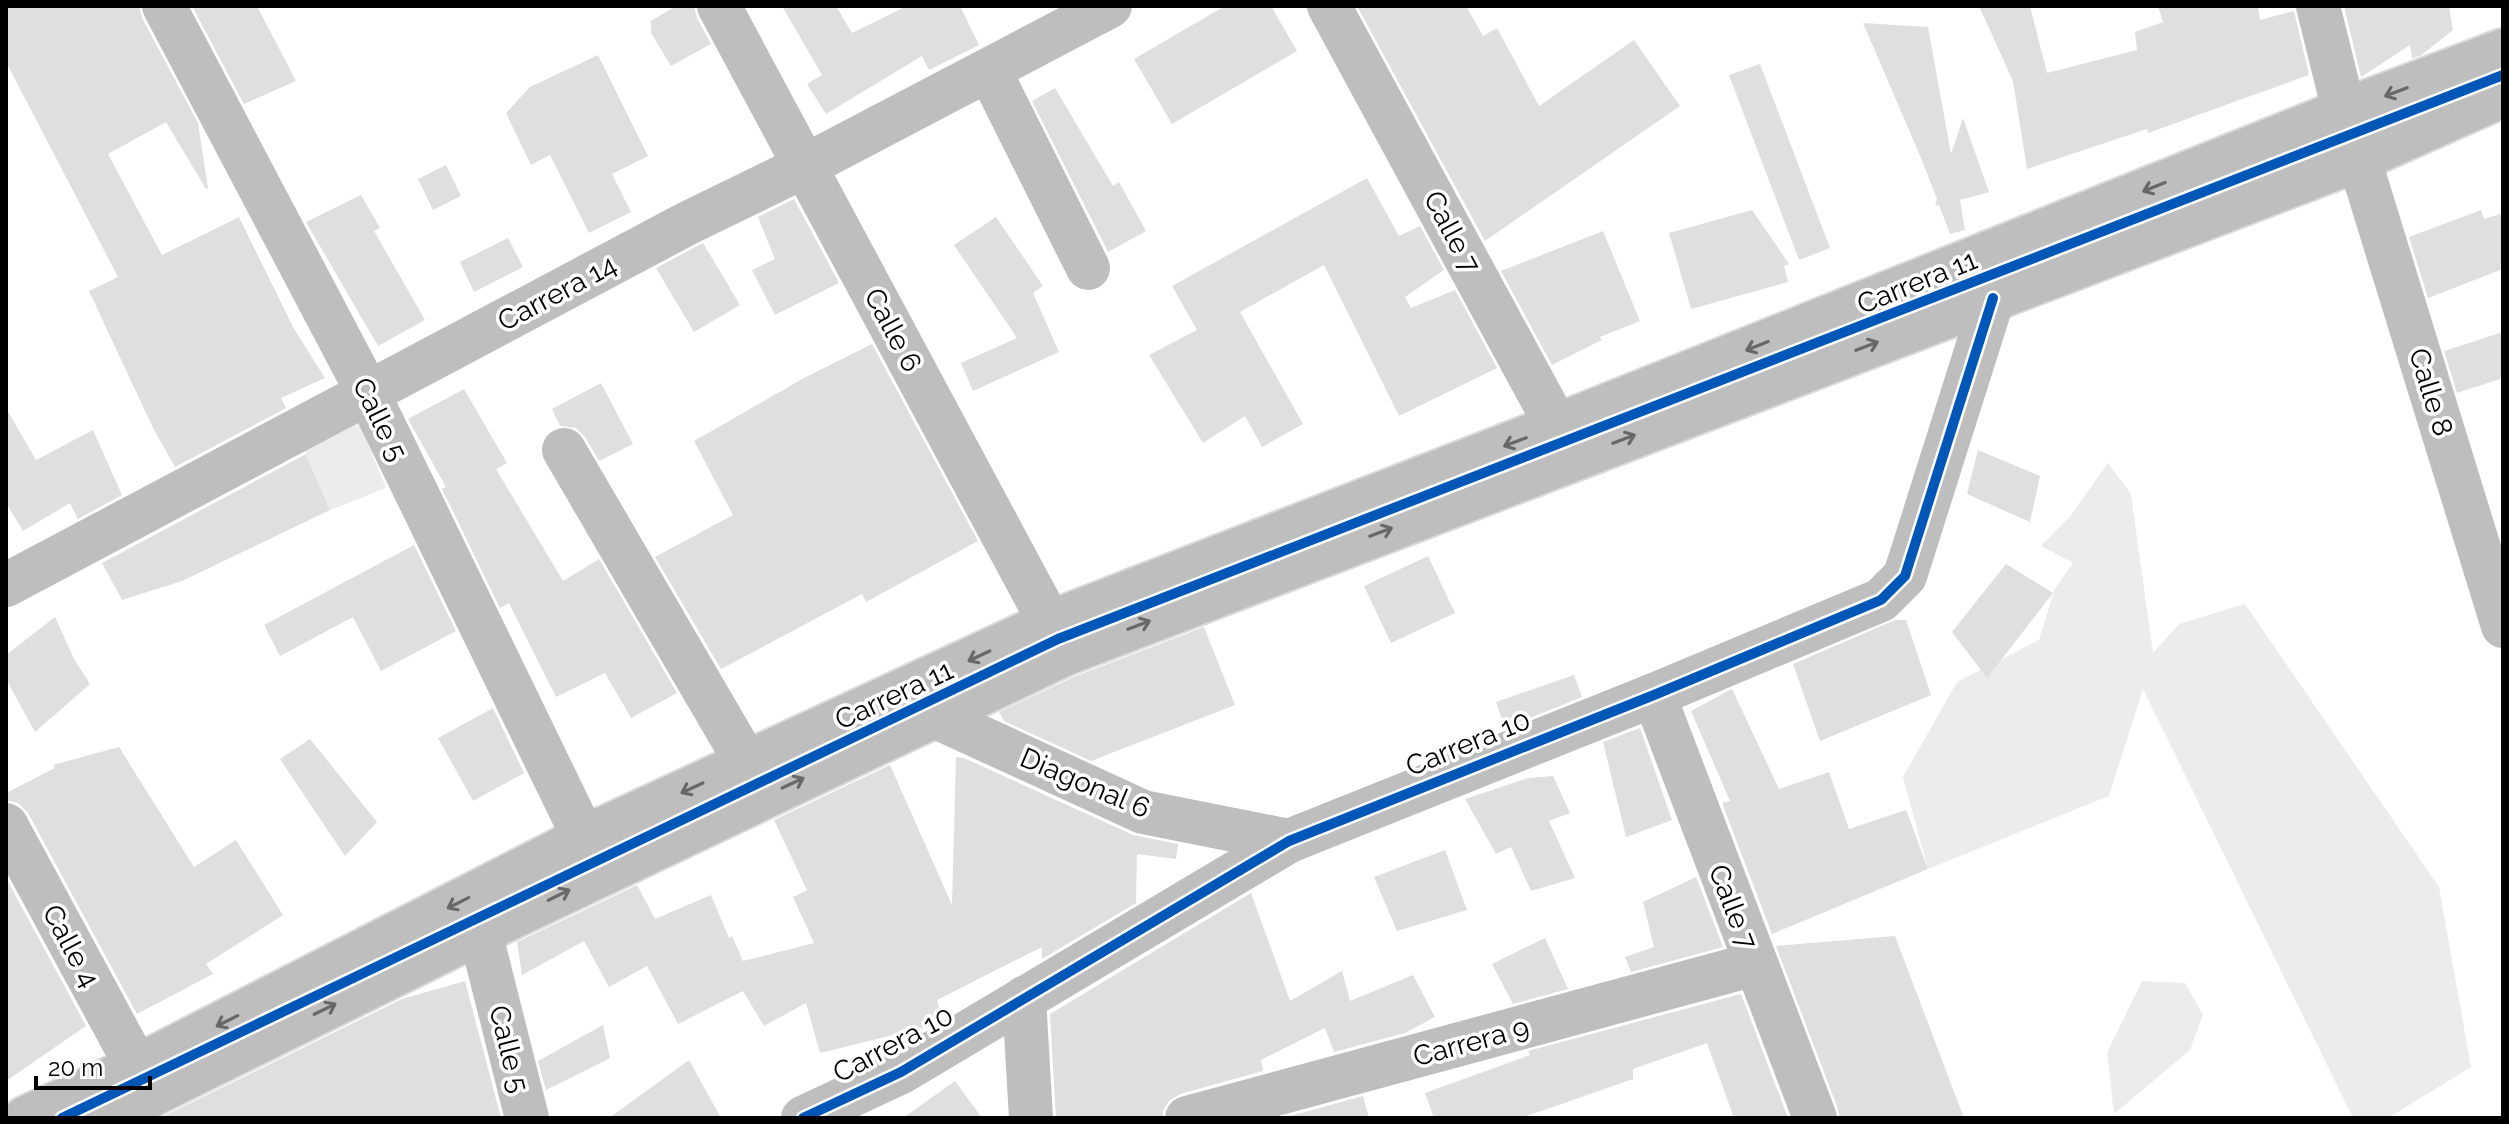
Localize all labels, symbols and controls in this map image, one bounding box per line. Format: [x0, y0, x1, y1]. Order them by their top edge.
one-way arrow [2384, 86, 2409, 100]
one-way arrow [2142, 181, 2167, 196]
street label: Calle 7 [1417, 185, 1487, 279]
street label: Carrera 11 [1852, 243, 1982, 321]
street label: Carrera 14 [492, 248, 622, 338]
street label: Calle 6 [857, 282, 929, 378]
one-way arrow [1854, 338, 1879, 352]
one-way arrow [1745, 340, 1770, 354]
street label: Calle 8 [2402, 344, 2460, 440]
street label: Calle 5 [346, 372, 414, 466]
one-way arrow [1611, 430, 1636, 445]
one-way arrow [1503, 436, 1528, 450]
one-way arrow [1368, 524, 1393, 538]
one-way arrow [1126, 617, 1151, 631]
one-way arrow [967, 649, 991, 664]
street label: Carrera 11 [830, 653, 958, 737]
street label: Carrera 10 [1401, 703, 1535, 783]
street label: Diagonal 6 [1015, 741, 1155, 825]
one-way arrow [781, 775, 805, 790]
one-way arrow [680, 781, 704, 796]
street label: Calle 7 [1702, 860, 1764, 954]
one-way arrow [546, 887, 570, 902]
one-way arrow [447, 895, 471, 911]
street label: Calle 4 [36, 899, 106, 993]
street label: Carrera 10 [827, 999, 959, 1089]
one-way arrow [313, 1001, 337, 1017]
street label: Calle 5 [482, 1002, 536, 1096]
street label: Carrera 9 [1409, 1011, 1533, 1073]
one-way arrow [215, 1014, 239, 1029]
scale bar [36, 1040, 150, 1090]
text: 20 m [48, 1053, 103, 1082]

